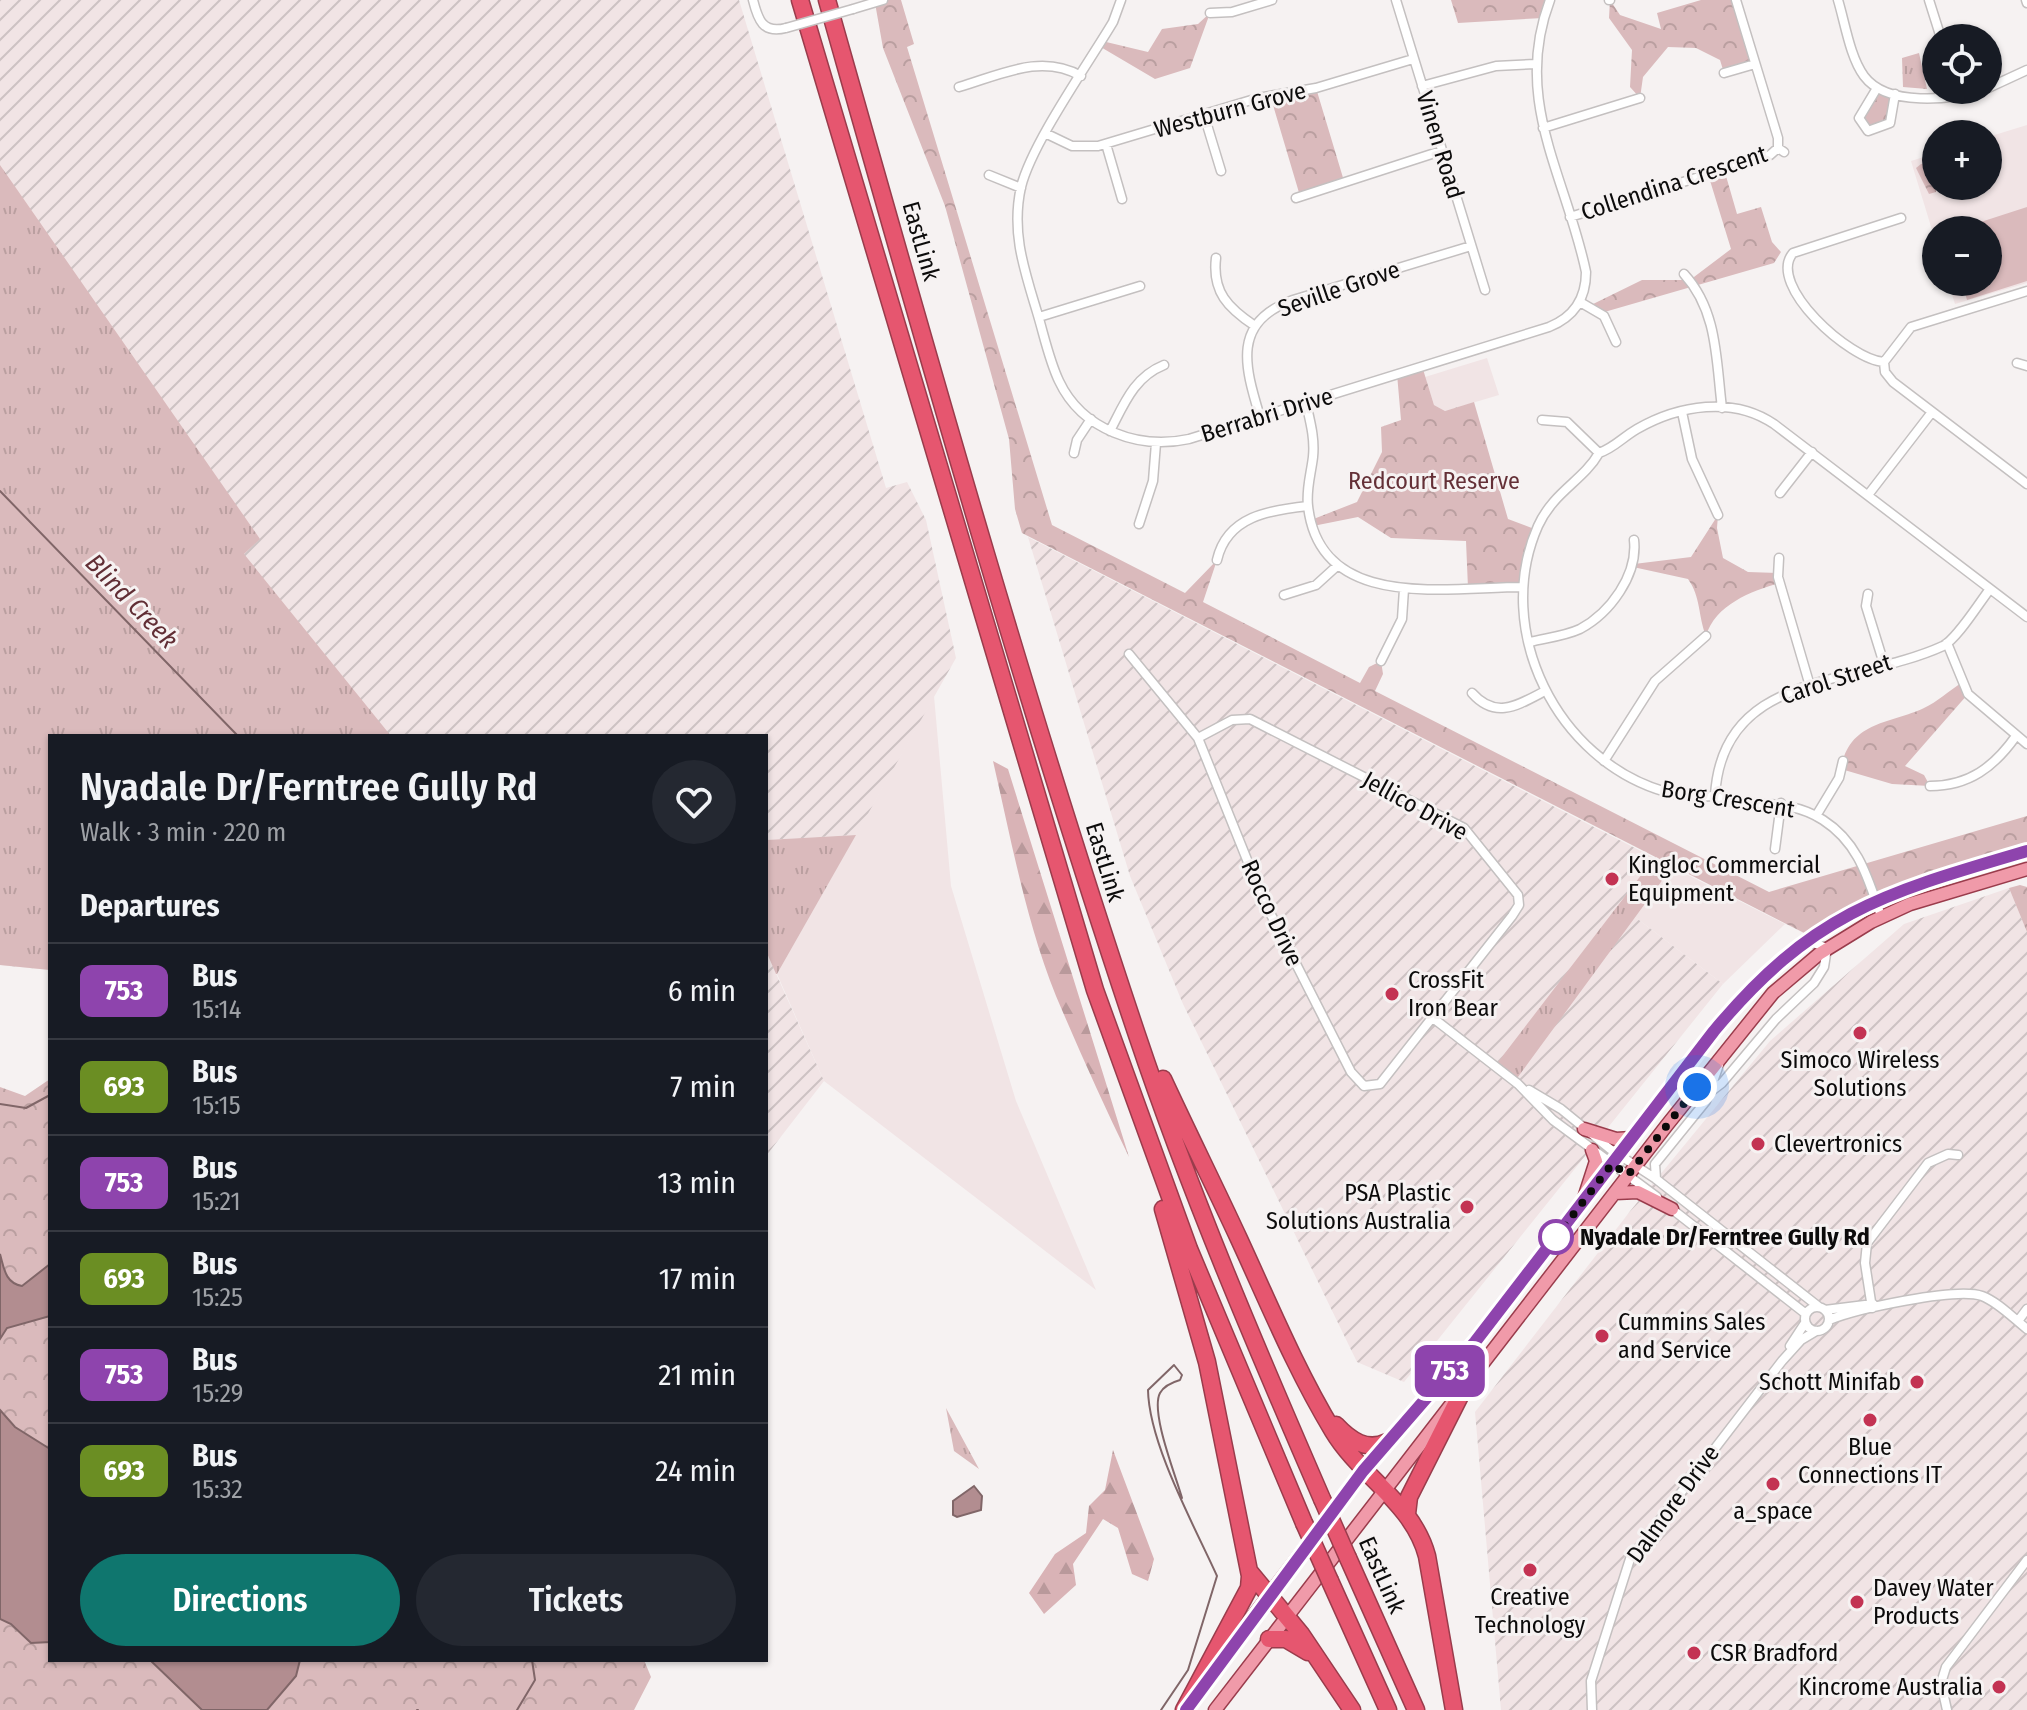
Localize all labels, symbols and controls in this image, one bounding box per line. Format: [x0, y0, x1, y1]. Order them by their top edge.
map controls [1922, 24, 2002, 296]
button: locate [1922, 24, 2002, 104]
street label: Westburn Grove [1151, 76, 1309, 144]
street label: Vinen Road [1410, 88, 1470, 202]
button: + [1922, 120, 2002, 200]
street label: Collendina Crescent [1577, 140, 1771, 226]
street label: EastLink [896, 198, 946, 285]
button: − [1922, 216, 2002, 296]
street label: Seville Grove [1274, 255, 1404, 323]
street label: Berrabri Drive [1198, 382, 1336, 448]
park label: Redcourt Reserve [1348, 467, 1520, 495]
water label: Blind Creek [79, 548, 184, 655]
street label: Carol Street [1777, 648, 1895, 710]
button: heart [652, 760, 736, 844]
text: Nyadale Dr/Ferntree Gully Rd [80, 764, 537, 810]
street label: Jellico Drive [1357, 766, 1473, 846]
street label: Borg Crescent [1659, 775, 1797, 823]
text: Walk · 3 min · 220 m [80, 817, 286, 848]
street label: EastLink [1080, 819, 1130, 906]
place label: Kingloc Commercial Equipment [1628, 851, 1820, 907]
street label: Rocco Drive [1235, 855, 1309, 971]
marker: Kingloc Commercial Equipment [1603, 870, 1621, 888]
text: Departures [80, 888, 220, 924]
text: Bus [192, 958, 237, 994]
place label: CrossFit Iron Bear [1408, 966, 1498, 1022]
text: 6 min [668, 973, 736, 1009]
text: 753 [105, 974, 143, 1007]
marker: CrossFit Iron Bear [1383, 985, 1401, 1003]
text: 15:14 [192, 994, 241, 1025]
marker: Simoco Wireless Solutions [1851, 1024, 1869, 1042]
place label: Simoco Wireless Solutions [1780, 1046, 1940, 1102]
text: Bus [192, 1054, 237, 1090]
your location [1677, 1067, 1717, 1107]
text: 7 min [670, 1069, 736, 1105]
text: 693 [103, 1070, 145, 1103]
text: 15:15 [192, 1090, 241, 1121]
place label: Clevertronics [1774, 1130, 1902, 1158]
marker: Clevertronics [1749, 1135, 1767, 1153]
text: Bus [192, 1150, 237, 1186]
text: 13 min [657, 1165, 736, 1201]
text: 753 [105, 1166, 143, 1199]
place label: PSA Plastic Solutions Australia [1266, 1179, 1451, 1235]
text: 15:21 [192, 1186, 241, 1217]
marker: PSA Plastic Solutions Australia [1458, 1198, 1476, 1216]
marker: Nyadale Dr/Ferntree Gully Rd [1539, 1220, 1573, 1254]
place label: Nyadale Dr/Ferntree Gully Rd [1580, 1223, 1870, 1251]
text: Bus [192, 1246, 237, 1282]
text: 17 min [659, 1261, 736, 1297]
text: 693 [103, 1262, 145, 1295]
text: 15:25 [192, 1282, 243, 1313]
place label: Cummins Sales and Service [1618, 1308, 1766, 1364]
marker: Cummins Sales and Service [1593, 1327, 1611, 1345]
text: Bus [192, 1342, 237, 1378]
line badge: 753 [1404, 1345, 1496, 1397]
text: 753 [1431, 1354, 1469, 1387]
text: 21 min [658, 1357, 736, 1393]
text: 753 [105, 1358, 143, 1391]
place label: Schott Minifab [1759, 1368, 1901, 1396]
marker: Schott Minifab [1908, 1373, 1926, 1391]
text: 15:29 [192, 1378, 244, 1409]
marker: Blue Connections IT [1861, 1411, 1879, 1429]
place label: Blue Connections IT [1798, 1433, 1942, 1489]
text: Bus [192, 1438, 237, 1474]
street label: Dalmore Drive [1621, 1440, 1725, 1568]
text: 24 min [655, 1453, 736, 1489]
text: 693 [103, 1454, 145, 1487]
text: 15:32 [192, 1474, 243, 1505]
marker: a_space [1764, 1475, 1782, 1493]
place label: a_space [1733, 1497, 1813, 1525]
street label: EastLink [1353, 1532, 1412, 1619]
button: Directions [80, 1554, 400, 1646]
button: Tickets [416, 1554, 736, 1646]
marker: Creative Technology [1521, 1561, 1539, 1579]
place label: Davey Water Products [1873, 1574, 1994, 1630]
place label: Creative Technology [1475, 1583, 1586, 1639]
marker: Davey Water Products [1848, 1593, 1866, 1611]
place label: CSR Bradford [1710, 1639, 1838, 1667]
marker: CSR Bradford [1685, 1644, 1703, 1662]
place label: Kincrome Australia [1798, 1673, 1983, 1701]
marker: Kincrome Australia [1990, 1678, 2008, 1696]

